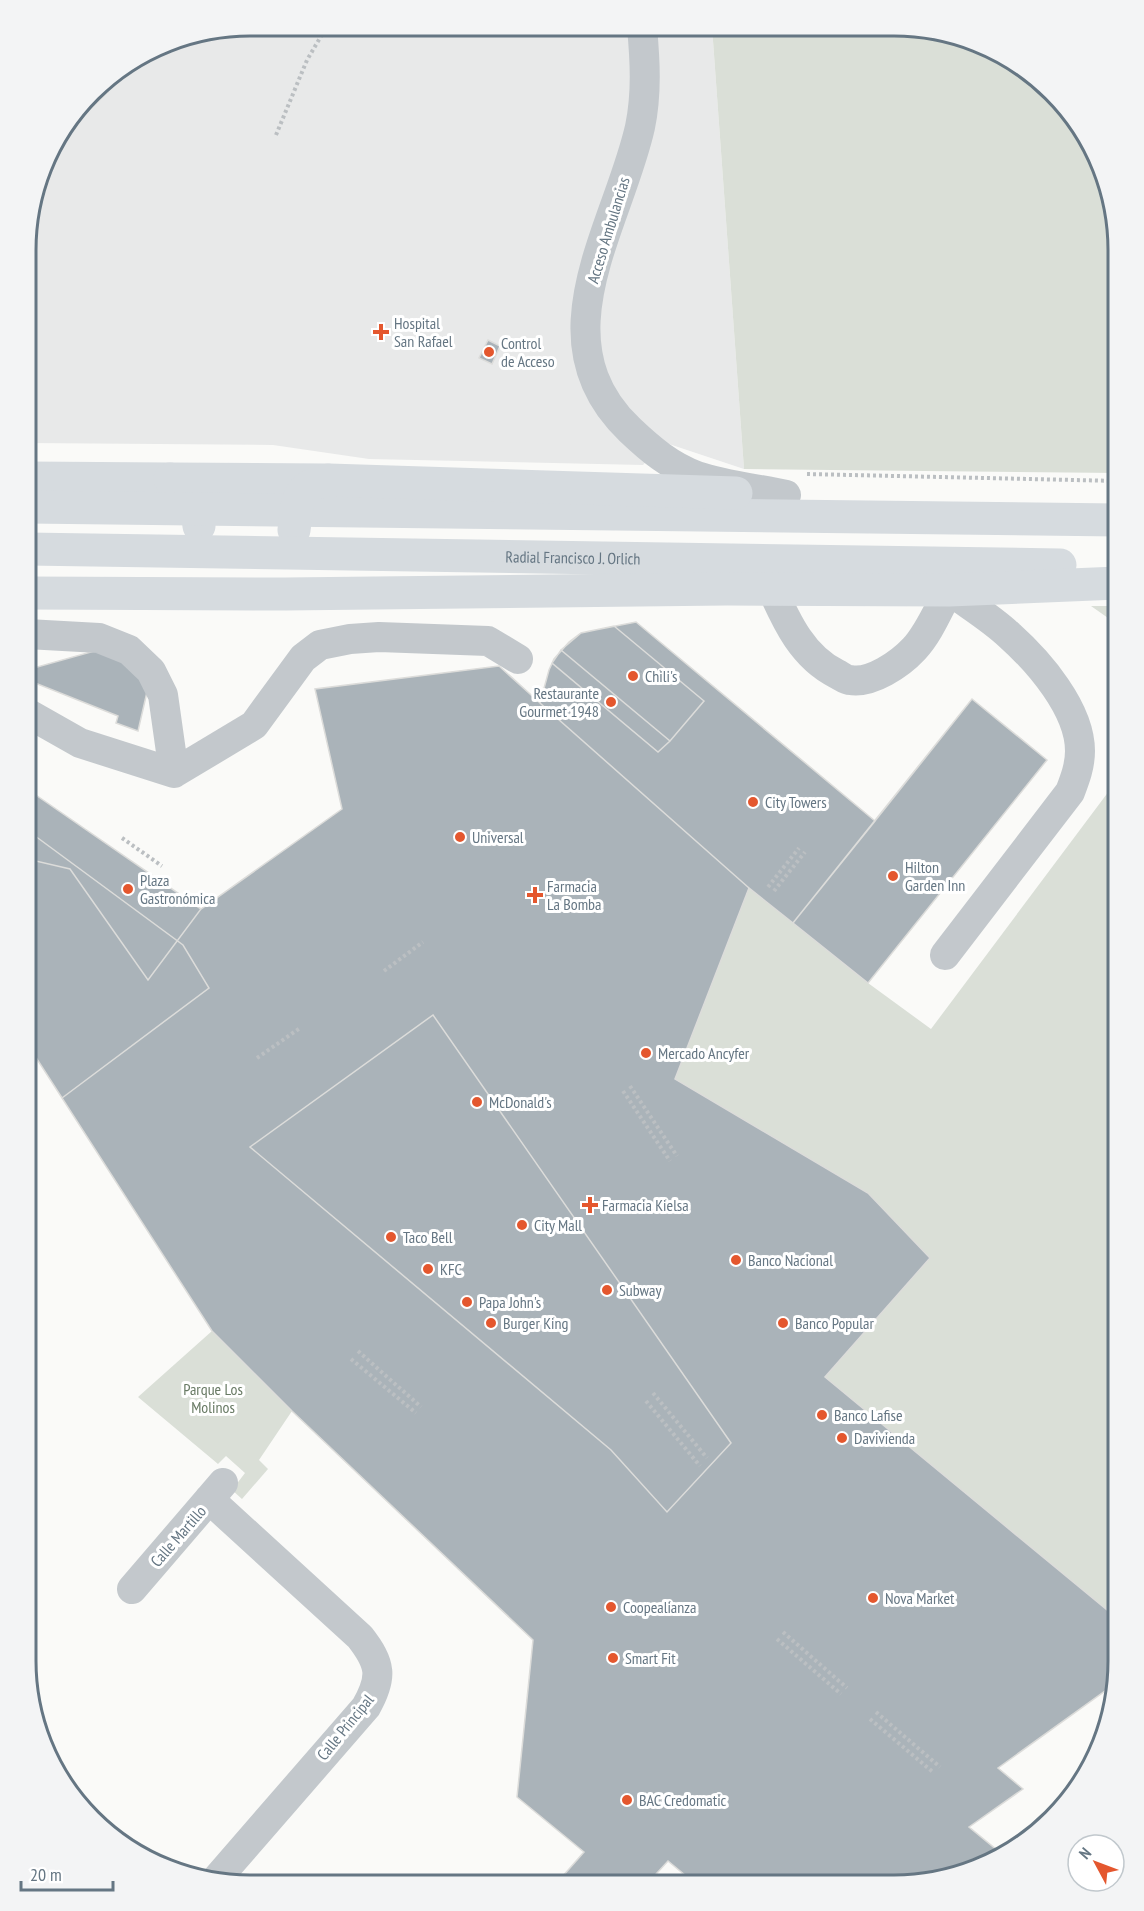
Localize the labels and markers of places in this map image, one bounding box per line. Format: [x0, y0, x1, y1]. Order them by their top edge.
place label: Hospital San Rafael [394, 313, 453, 351]
marker: Hospital San Rafael [372, 323, 390, 341]
place label: Control de Acceso [501, 333, 555, 371]
marker: Control de Acceso [482, 345, 496, 359]
place label: Chili's [645, 666, 678, 686]
marker: Chili's [626, 669, 640, 683]
place label: Restaurante Gourmet 1948 [519, 683, 599, 721]
marker: Restaurante Gourmet 1948 [604, 695, 618, 709]
place label: City Towers [765, 792, 827, 812]
marker: City Towers [746, 795, 760, 809]
place label: Universal [472, 827, 524, 847]
marker: Universal [453, 830, 467, 844]
place label: Hilton Garden Inn [905, 857, 965, 895]
marker: Hilton Garden Inn [886, 869, 900, 883]
place label: Plaza Gastronómica [140, 870, 215, 908]
place label: Farmacia La Bomba [547, 876, 601, 914]
marker: Plaza Gastronómica [121, 882, 135, 896]
marker: Farmacia La Bomba [528, 888, 542, 902]
place label: Mercado Ancyfer [658, 1043, 750, 1063]
marker: Mercado Ancyfer [639, 1046, 653, 1060]
place label: McDonald's [489, 1092, 552, 1112]
marker: McDonald's [470, 1095, 484, 1109]
place label: Farmacia Kielsa [602, 1195, 689, 1215]
marker: Farmacia Kielsa [583, 1198, 597, 1212]
place label: City Mall [534, 1215, 582, 1235]
marker: City Mall [515, 1218, 529, 1232]
place label: Taco Bell [403, 1227, 453, 1247]
marker: Taco Bell [384, 1230, 398, 1244]
place label: Banco Nacional [748, 1250, 833, 1270]
marker: Banco Nacional [729, 1253, 743, 1267]
place label: KFC [440, 1259, 462, 1279]
marker: KFC [421, 1262, 435, 1276]
place label: Subway [619, 1280, 661, 1300]
marker: Subway [600, 1283, 614, 1297]
place label: Papa John's [479, 1292, 541, 1312]
marker: Papa John's [460, 1295, 474, 1309]
place label: Burger King [503, 1313, 568, 1333]
place label: Banco Popular [795, 1313, 874, 1333]
marker: Burger King [484, 1316, 498, 1330]
marker: Banco Popular [776, 1316, 790, 1330]
place label: Banco Lafise [834, 1405, 903, 1425]
marker: Banco Lafise [815, 1408, 829, 1422]
place label: Davivienda [854, 1428, 915, 1448]
marker: Davivienda [835, 1431, 849, 1445]
place label: Nova Market [885, 1588, 955, 1608]
marker: Nova Market [866, 1591, 880, 1605]
place label: Coopealianza [623, 1597, 696, 1617]
marker: Coopealianza [604, 1600, 618, 1614]
place label: Smart Fit [625, 1648, 676, 1668]
marker: Smart Fit [606, 1651, 620, 1665]
place label: BAC Credomatic [639, 1790, 727, 1810]
marker: BAC Credomatic [620, 1793, 634, 1807]

